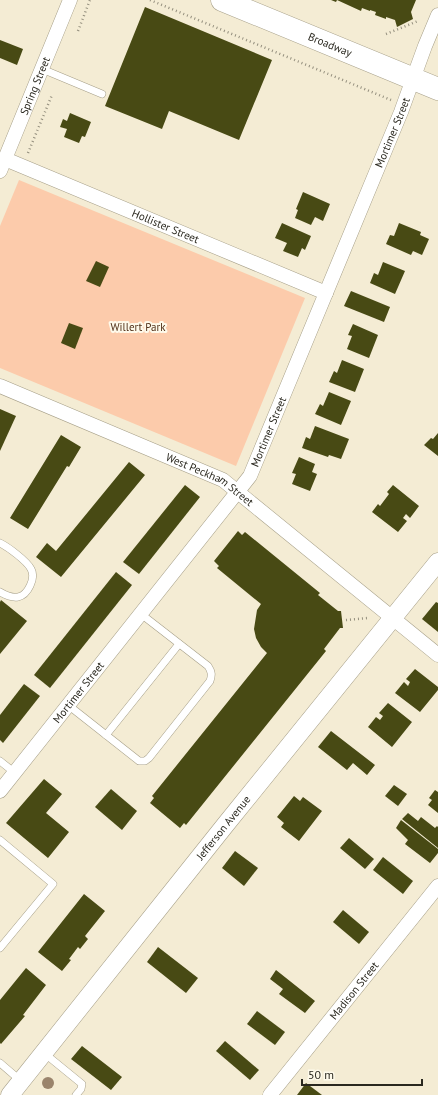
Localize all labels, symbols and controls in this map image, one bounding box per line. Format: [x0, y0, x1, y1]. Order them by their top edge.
street label: Broadway [306, 29, 355, 60]
street label: Spring Street [17, 54, 53, 117]
street label: Mortimer Street [372, 95, 413, 170]
street label: Hollister Street [130, 206, 201, 246]
park label: Willert Park [110, 320, 166, 334]
street label: Mortimer Street [248, 394, 289, 469]
street label: West Peckham Street [164, 450, 257, 509]
street label: Mortimer Street [50, 658, 107, 726]
street label: Jefferson Avenue [193, 792, 254, 863]
street label: Madison Street [326, 958, 382, 1022]
scale bar [302, 1061, 422, 1087]
text: 50 m [308, 1067, 334, 1082]

